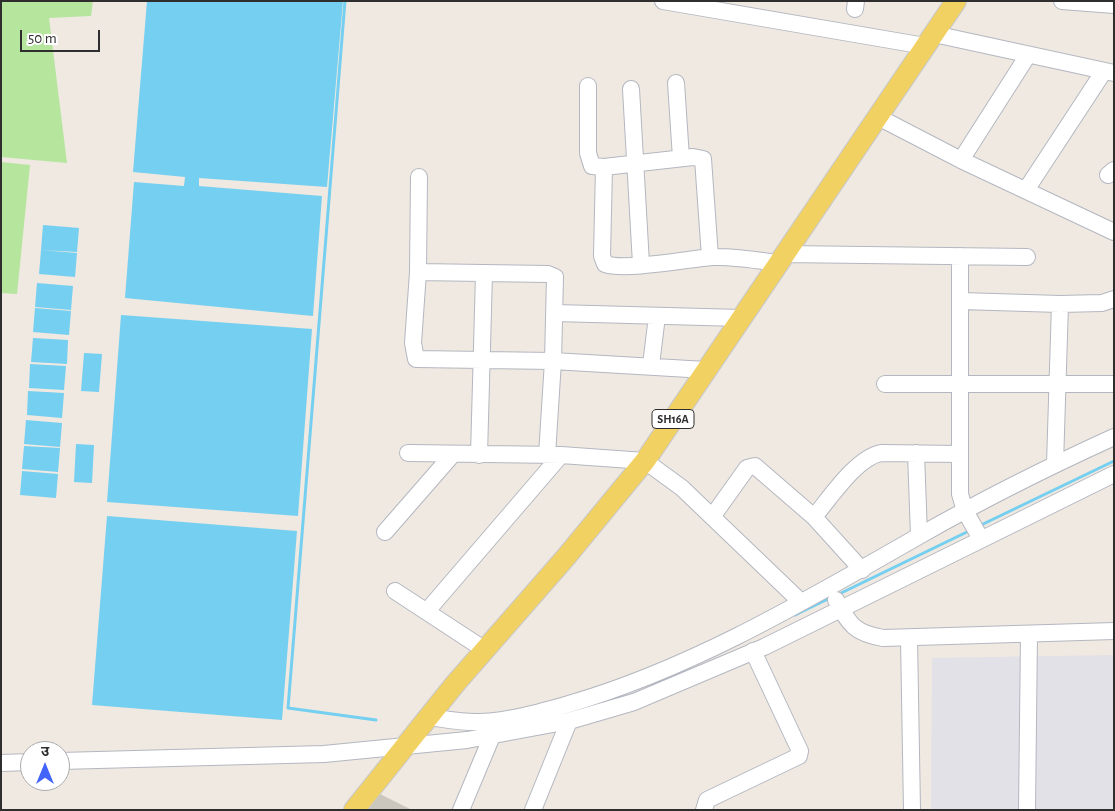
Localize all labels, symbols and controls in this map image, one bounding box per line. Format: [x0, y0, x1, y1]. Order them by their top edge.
scale bar [22, 20, 102, 52]
text: 50 m [28, 31, 57, 46]
road number: SH16A [652, 409, 694, 428]
north arrow [20, 741, 70, 791]
text: उ [41, 745, 49, 759]

